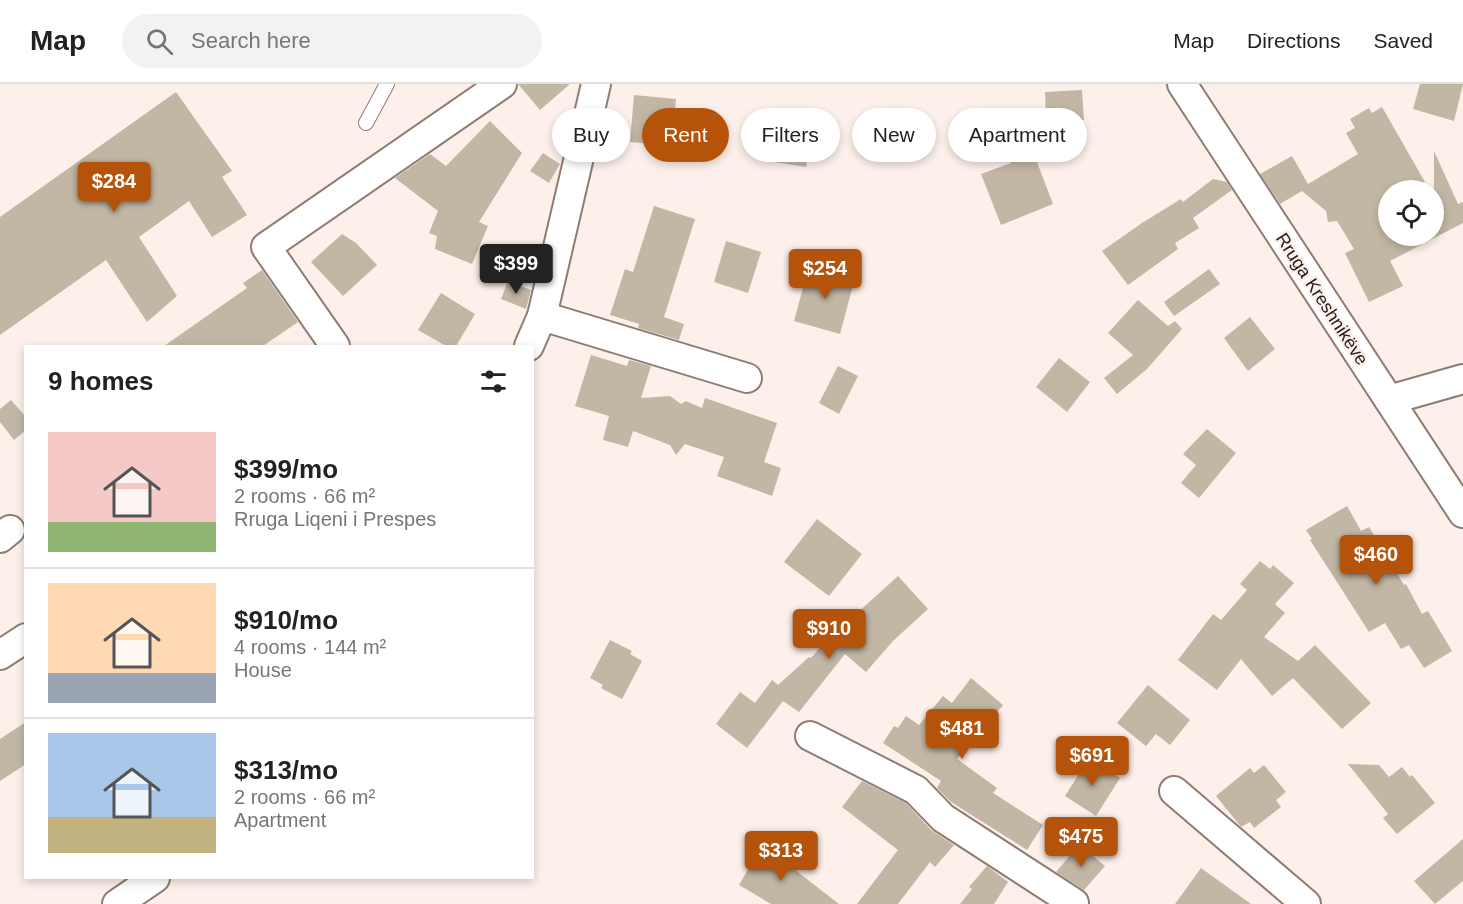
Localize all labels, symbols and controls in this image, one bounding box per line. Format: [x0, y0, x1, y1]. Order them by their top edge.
search box [122, 14, 542, 68]
text: Map [30, 25, 86, 56]
icon: search [143, 25, 176, 58]
text: Search here [191, 28, 311, 53]
text: Map [1173, 29, 1214, 52]
text: Directions [1247, 29, 1340, 52]
text: Saved [1373, 29, 1433, 52]
chip: Buy [552, 108, 630, 162]
chip: Rent [642, 108, 729, 162]
chip: Filters [741, 108, 840, 162]
chip: New [852, 108, 936, 162]
chip: Apartment [948, 108, 1087, 162]
pin: $284 [78, 162, 150, 213]
text: $284 [92, 170, 136, 192]
map controls [1378, 180, 1444, 246]
button: locate [1378, 180, 1444, 246]
street label: Rruga Kreshnikëve [1272, 229, 1372, 369]
pin: $399 [480, 244, 552, 295]
pin: $254 [789, 249, 861, 300]
text: $399 [494, 252, 538, 274]
text: $254 [803, 257, 847, 279]
icon: filters [477, 365, 510, 398]
text: 9 homes [48, 366, 154, 396]
text: $399/mo [234, 454, 338, 484]
icon: home [96, 456, 168, 528]
text: 2 rooms · 66 m² [234, 485, 375, 507]
text: Rruga Liqeni i Prespes [234, 508, 436, 530]
pin: $460 [1340, 535, 1412, 586]
text: $460 [1354, 543, 1398, 565]
text: $910/mo [234, 605, 338, 635]
icon: home [96, 607, 168, 679]
pin: $910 [793, 609, 865, 660]
text: $910 [807, 617, 851, 639]
text: 4 rooms · 144 m² [234, 636, 386, 658]
text: House [234, 659, 292, 681]
pin: $481 [926, 709, 998, 760]
text: $481 [940, 717, 984, 739]
pin: $691 [1056, 736, 1128, 787]
text: $691 [1070, 744, 1114, 766]
text: $313/mo [234, 755, 338, 785]
icon: home [96, 757, 168, 829]
text: 2 rooms · 66 m² [234, 786, 375, 808]
text: Apartment [234, 809, 326, 831]
pin: $475 [1045, 817, 1117, 868]
text: $475 [1059, 825, 1103, 847]
pin: $313 [745, 831, 817, 882]
text: $313 [759, 839, 803, 861]

